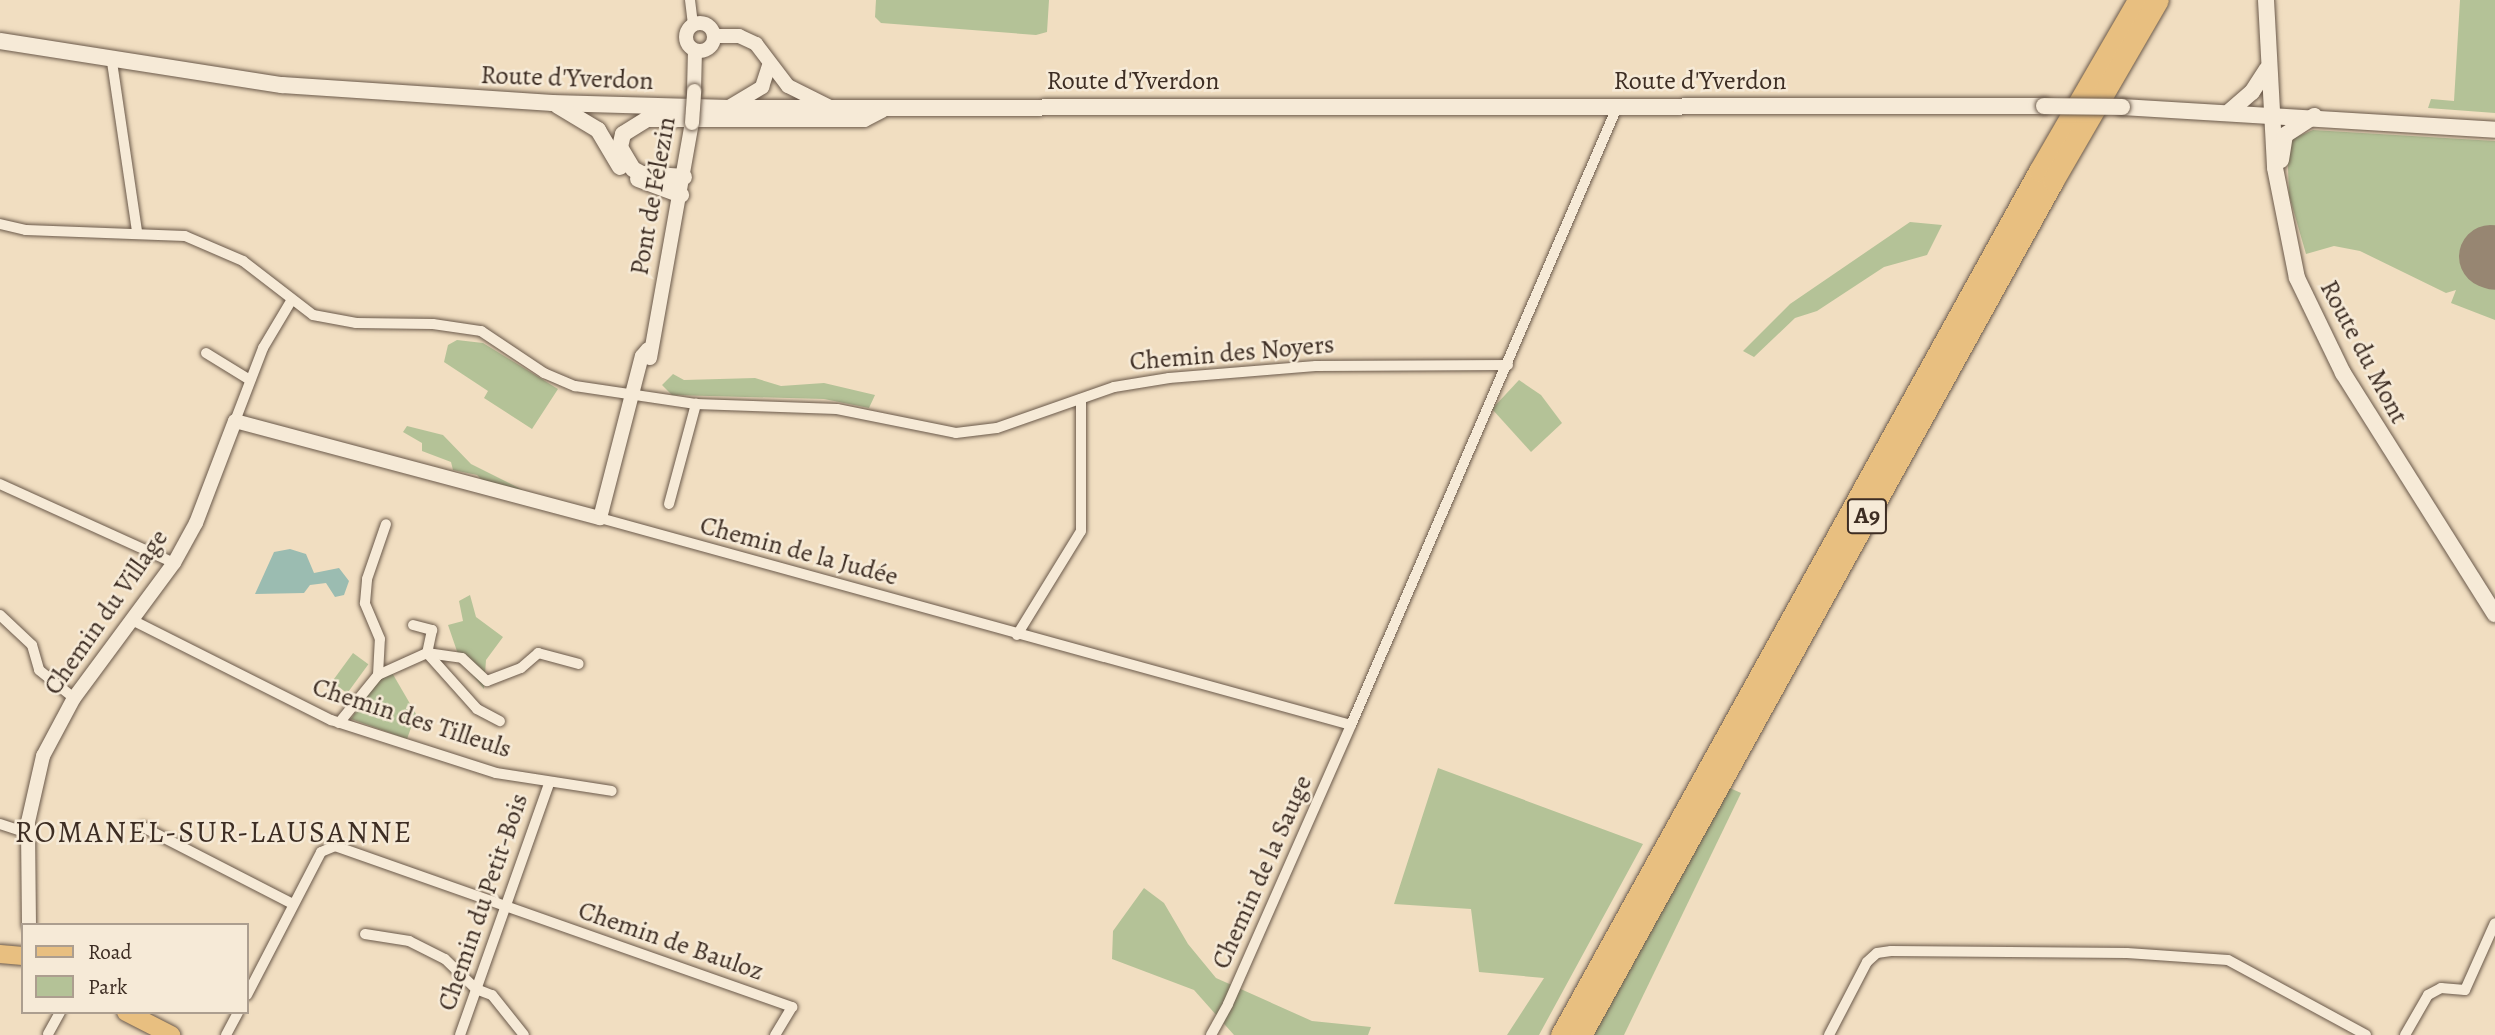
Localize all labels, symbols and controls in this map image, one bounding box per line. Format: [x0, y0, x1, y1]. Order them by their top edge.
street label: Route d'Yverdon [480, 59, 654, 97]
street label: Route d'Yverdon [1047, 65, 1219, 97]
street label: Route d'Yverdon [1614, 65, 1786, 97]
street label: Pont de Félezin [624, 114, 682, 278]
street label: Route du Mont [2313, 275, 2415, 429]
street label: Chemin des Noyers [1128, 329, 1336, 377]
road number: A9 [1846, 495, 1888, 536]
street label: Chemin de la Judée [697, 510, 901, 592]
street label: Chemin du Village [37, 523, 175, 701]
street label: Chemin des Tilleuls [309, 671, 515, 765]
street label: Chemin de la Sauge [1205, 770, 1319, 974]
street label: Chemin du Petit-Bois [431, 789, 535, 1015]
district label: ROMANEL-SUR-LAUSANNE [17, 814, 411, 850]
street label: Chemin de Bauloz [574, 895, 768, 987]
legend [21, 923, 248, 1014]
text: Road [88, 938, 132, 966]
text: Park [88, 973, 127, 1001]

